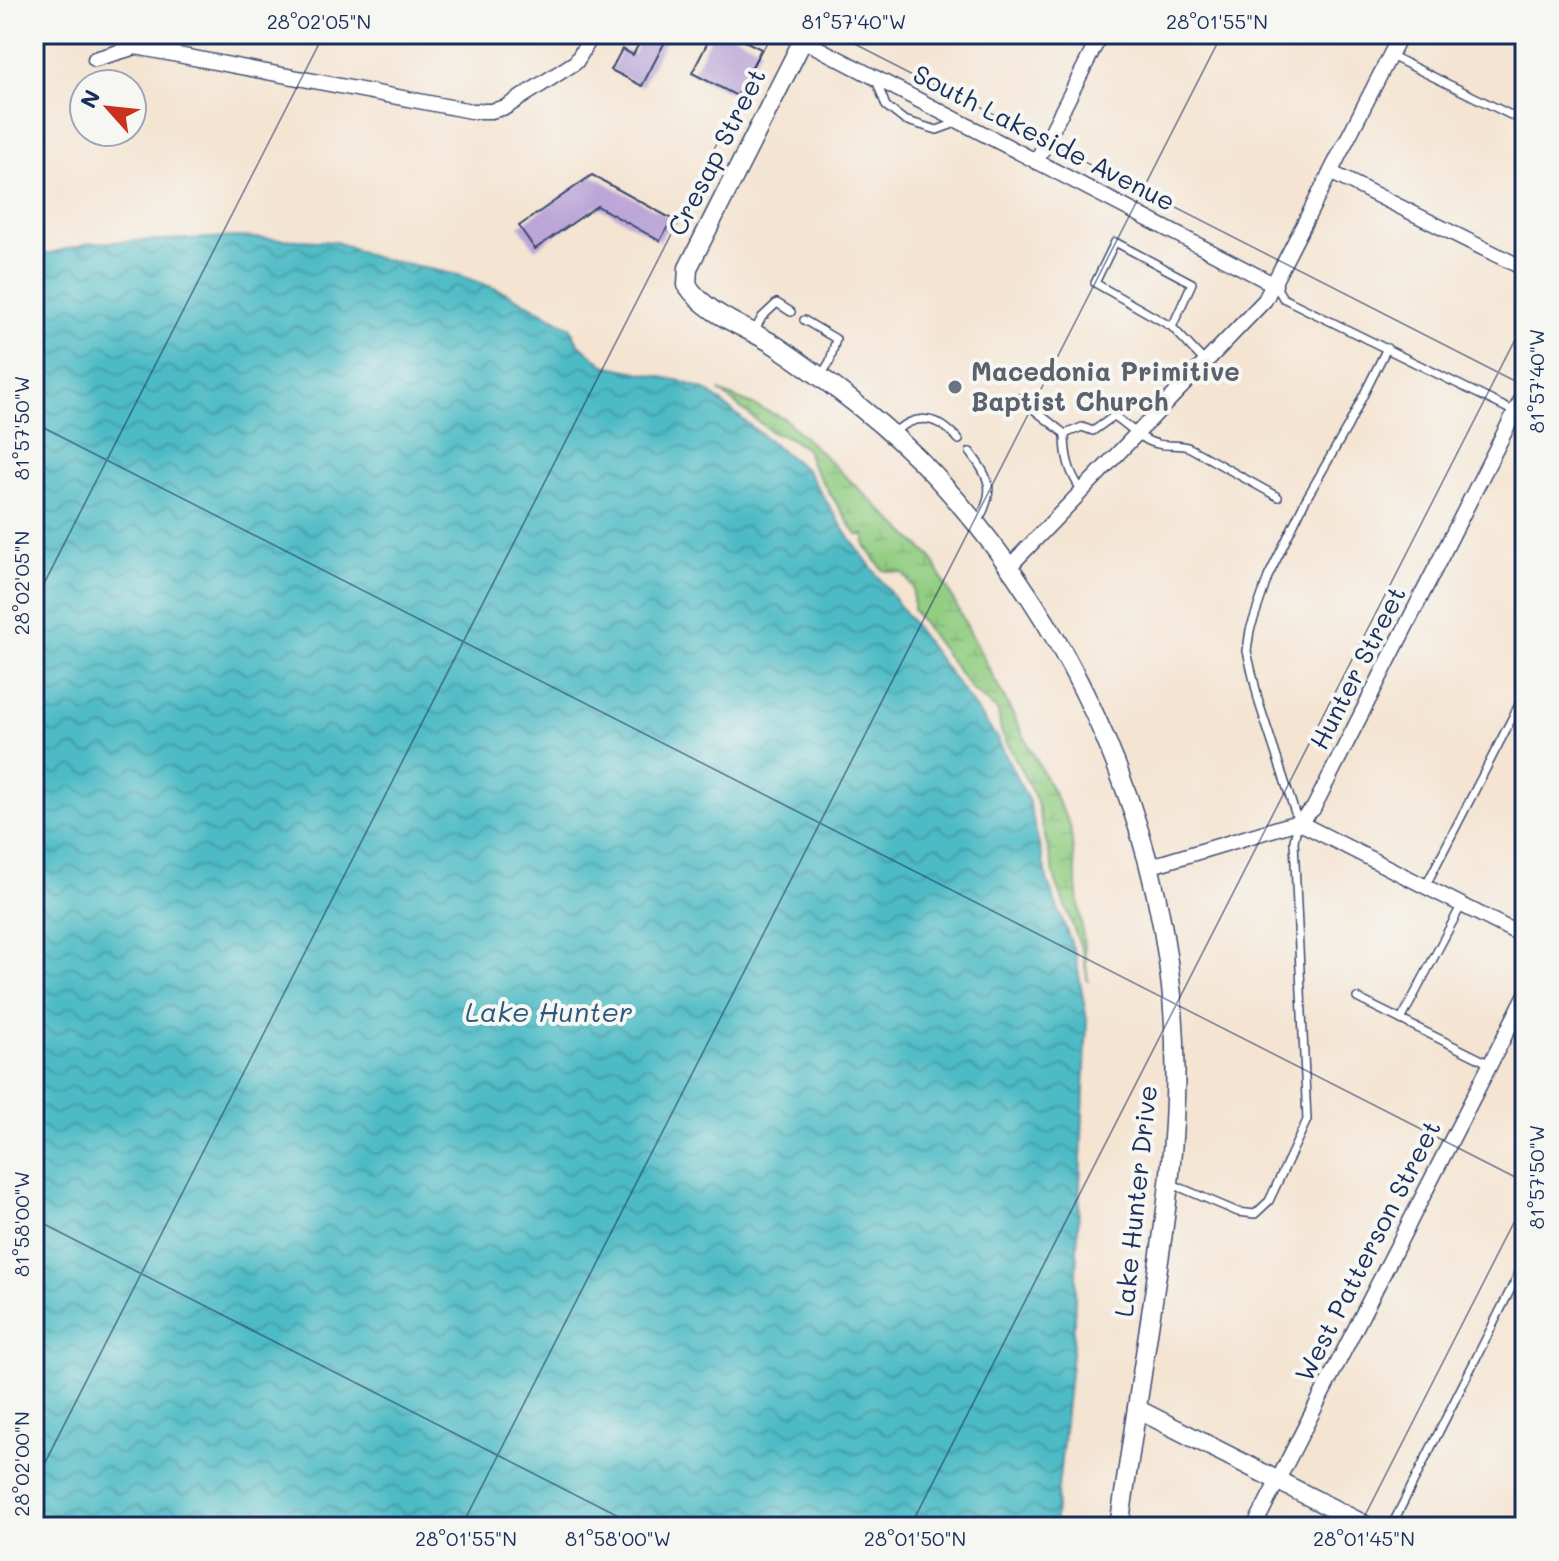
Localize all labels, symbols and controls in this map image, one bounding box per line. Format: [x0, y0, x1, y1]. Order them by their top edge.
text: 28°02'05"N [267, 8, 371, 34]
text: 81°57'40"W [802, 8, 906, 34]
text: 28°01'55"N [1166, 8, 1268, 34]
street label: South Lakeside Avenue [908, 56, 1181, 218]
street label: Cresap Street [659, 62, 773, 241]
north arrow [68, 68, 148, 148]
text: N [73, 85, 106, 113]
text: 81°57'40"W [1523, 329, 1549, 433]
place label: Macedonia Primitive Baptist Church [971, 354, 1240, 418]
text: 81°57'50"W [8, 376, 34, 480]
marker: Macedonia Primitive Baptist Church [946, 378, 964, 396]
text: 28°02'05"N [8, 531, 34, 635]
street label: Hunter Street [1301, 580, 1413, 755]
water label: Lake Hunter [465, 993, 633, 1029]
street label: Lake Hunter Drive [1106, 1083, 1164, 1318]
street label: West Patterson Street [1286, 1114, 1448, 1387]
text: 81°57'50"W [1523, 1125, 1549, 1229]
text: 81°58'00"W [8, 1171, 34, 1277]
text: 28°02'00"N [8, 1411, 34, 1517]
text: 28°01'55"N [415, 1525, 517, 1551]
text: 81°58'00"W [565, 1525, 671, 1551]
text: 28°01'50"N [864, 1525, 966, 1551]
text: 28°01'45"N [1313, 1525, 1415, 1551]

